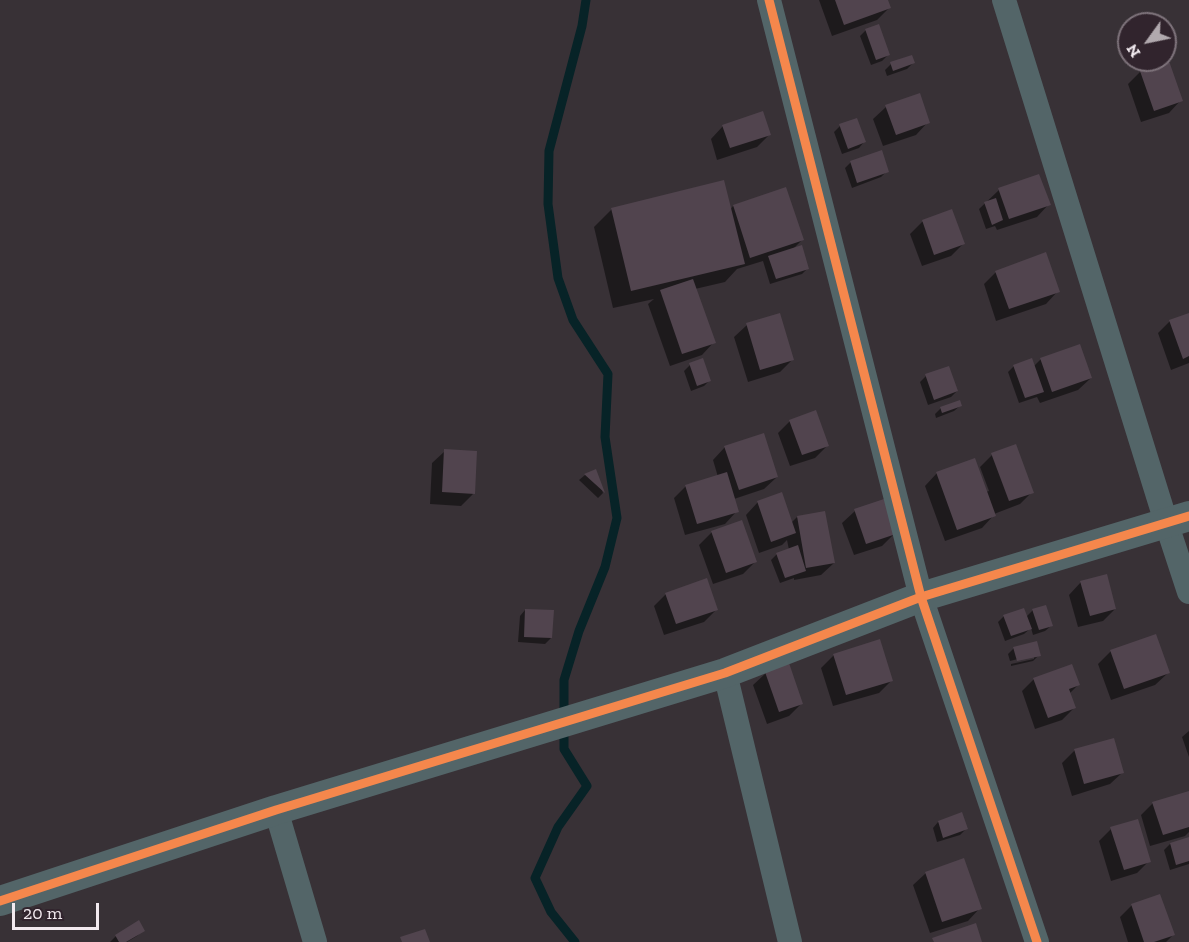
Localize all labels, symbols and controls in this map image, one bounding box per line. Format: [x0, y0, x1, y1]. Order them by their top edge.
north arrow [1117, 12, 1177, 72]
text: N [1122, 41, 1144, 61]
scale bar [15, 891, 102, 929]
text: 20 m [23, 902, 62, 924]

